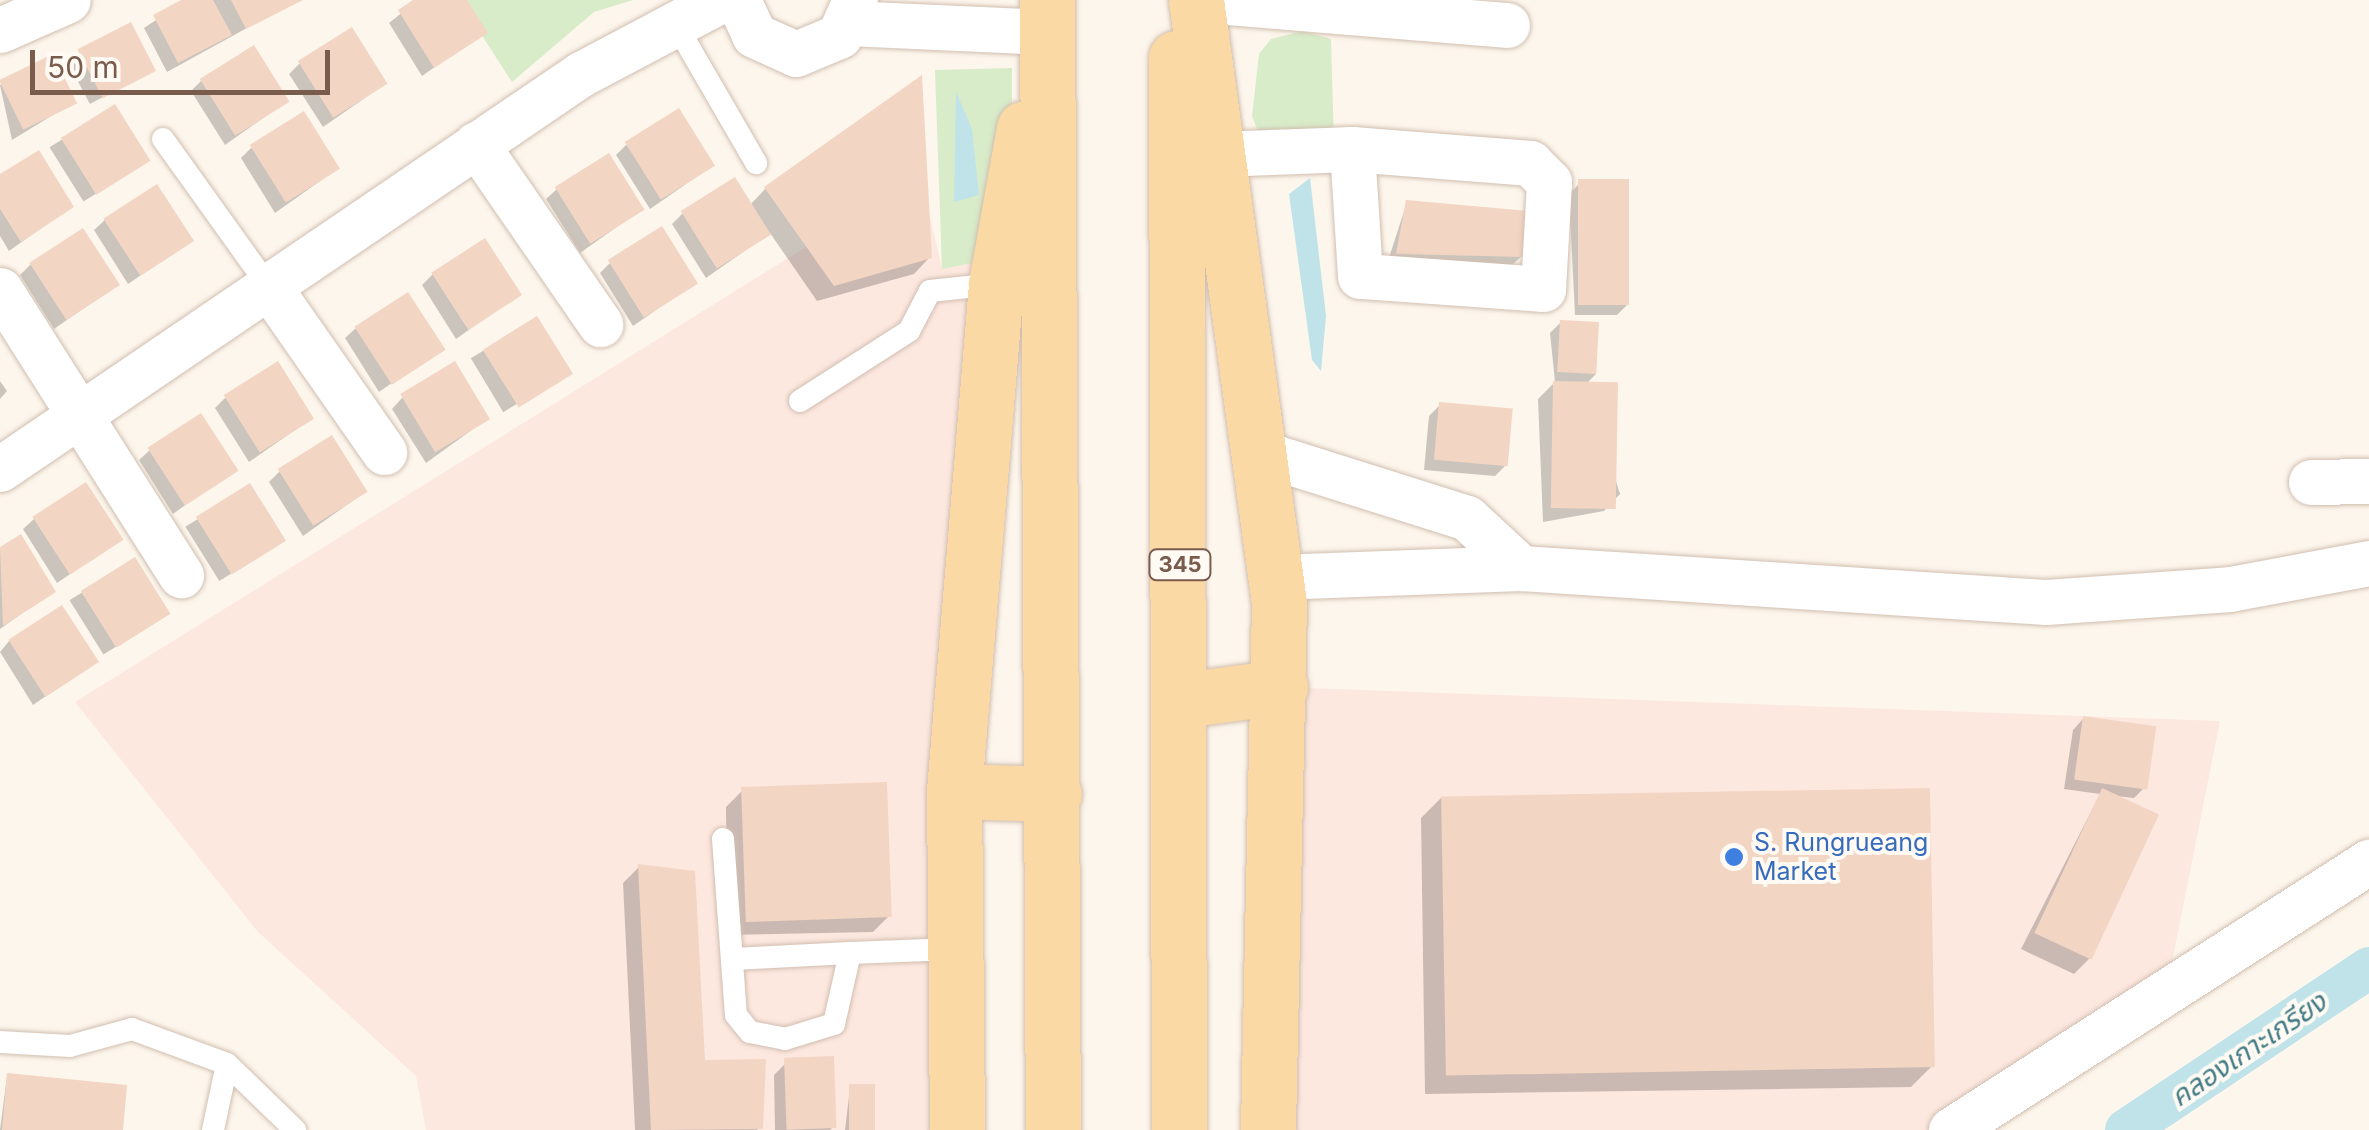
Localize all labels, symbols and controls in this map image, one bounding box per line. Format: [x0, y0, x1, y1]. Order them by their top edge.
scale bar [35, 30, 335, 92]
text: 50 m [47, 49, 119, 85]
road number: 345 [1148, 548, 1212, 582]
place label: S. Rungrueang Market [1754, 828, 1928, 887]
marker: S. Rungrueang Market [1723, 846, 1745, 868]
water label: คลองเกาะเกรียง [2164, 985, 2332, 1113]

